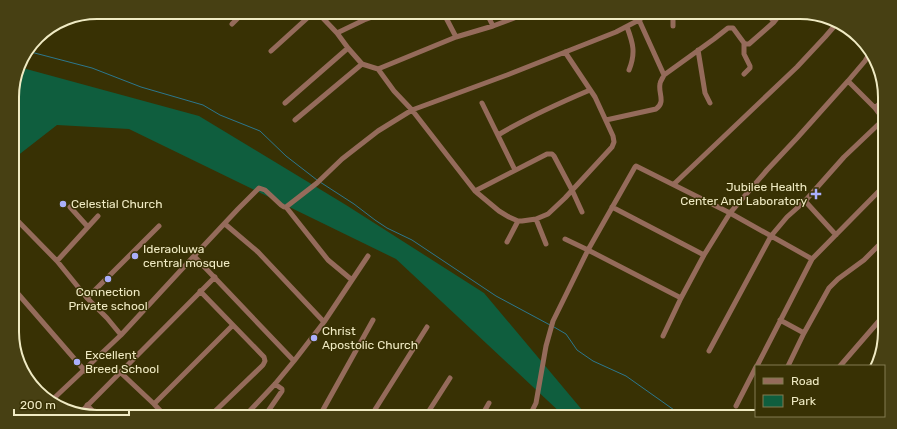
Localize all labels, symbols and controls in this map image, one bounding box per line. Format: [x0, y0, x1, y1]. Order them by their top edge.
place label: Jubilee Health Center And Laboratory [680, 180, 807, 208]
marker: Jubilee Health Center And Laboratory [810, 188, 822, 200]
place label: Celestial Church [71, 197, 162, 211]
marker: Celestial Church [58, 199, 68, 209]
place label: Ideraoluwa central mosque [143, 242, 230, 270]
marker: Ideraoluwa central mosque [130, 251, 140, 261]
marker: Connection Private school [103, 274, 113, 284]
place label: Connection Private school [68, 285, 148, 313]
place label: Christ Apostolic Church [322, 324, 418, 352]
marker: Christ Apostolic Church [309, 333, 319, 343]
place label: Excellent Breed School [85, 348, 159, 376]
marker: Excellent Breed School [72, 357, 82, 367]
legend [755, 365, 885, 417]
text: Road [791, 374, 819, 388]
scale bar [14, 391, 129, 417]
text: Park [791, 394, 817, 408]
text: 200 m [20, 398, 56, 412]

